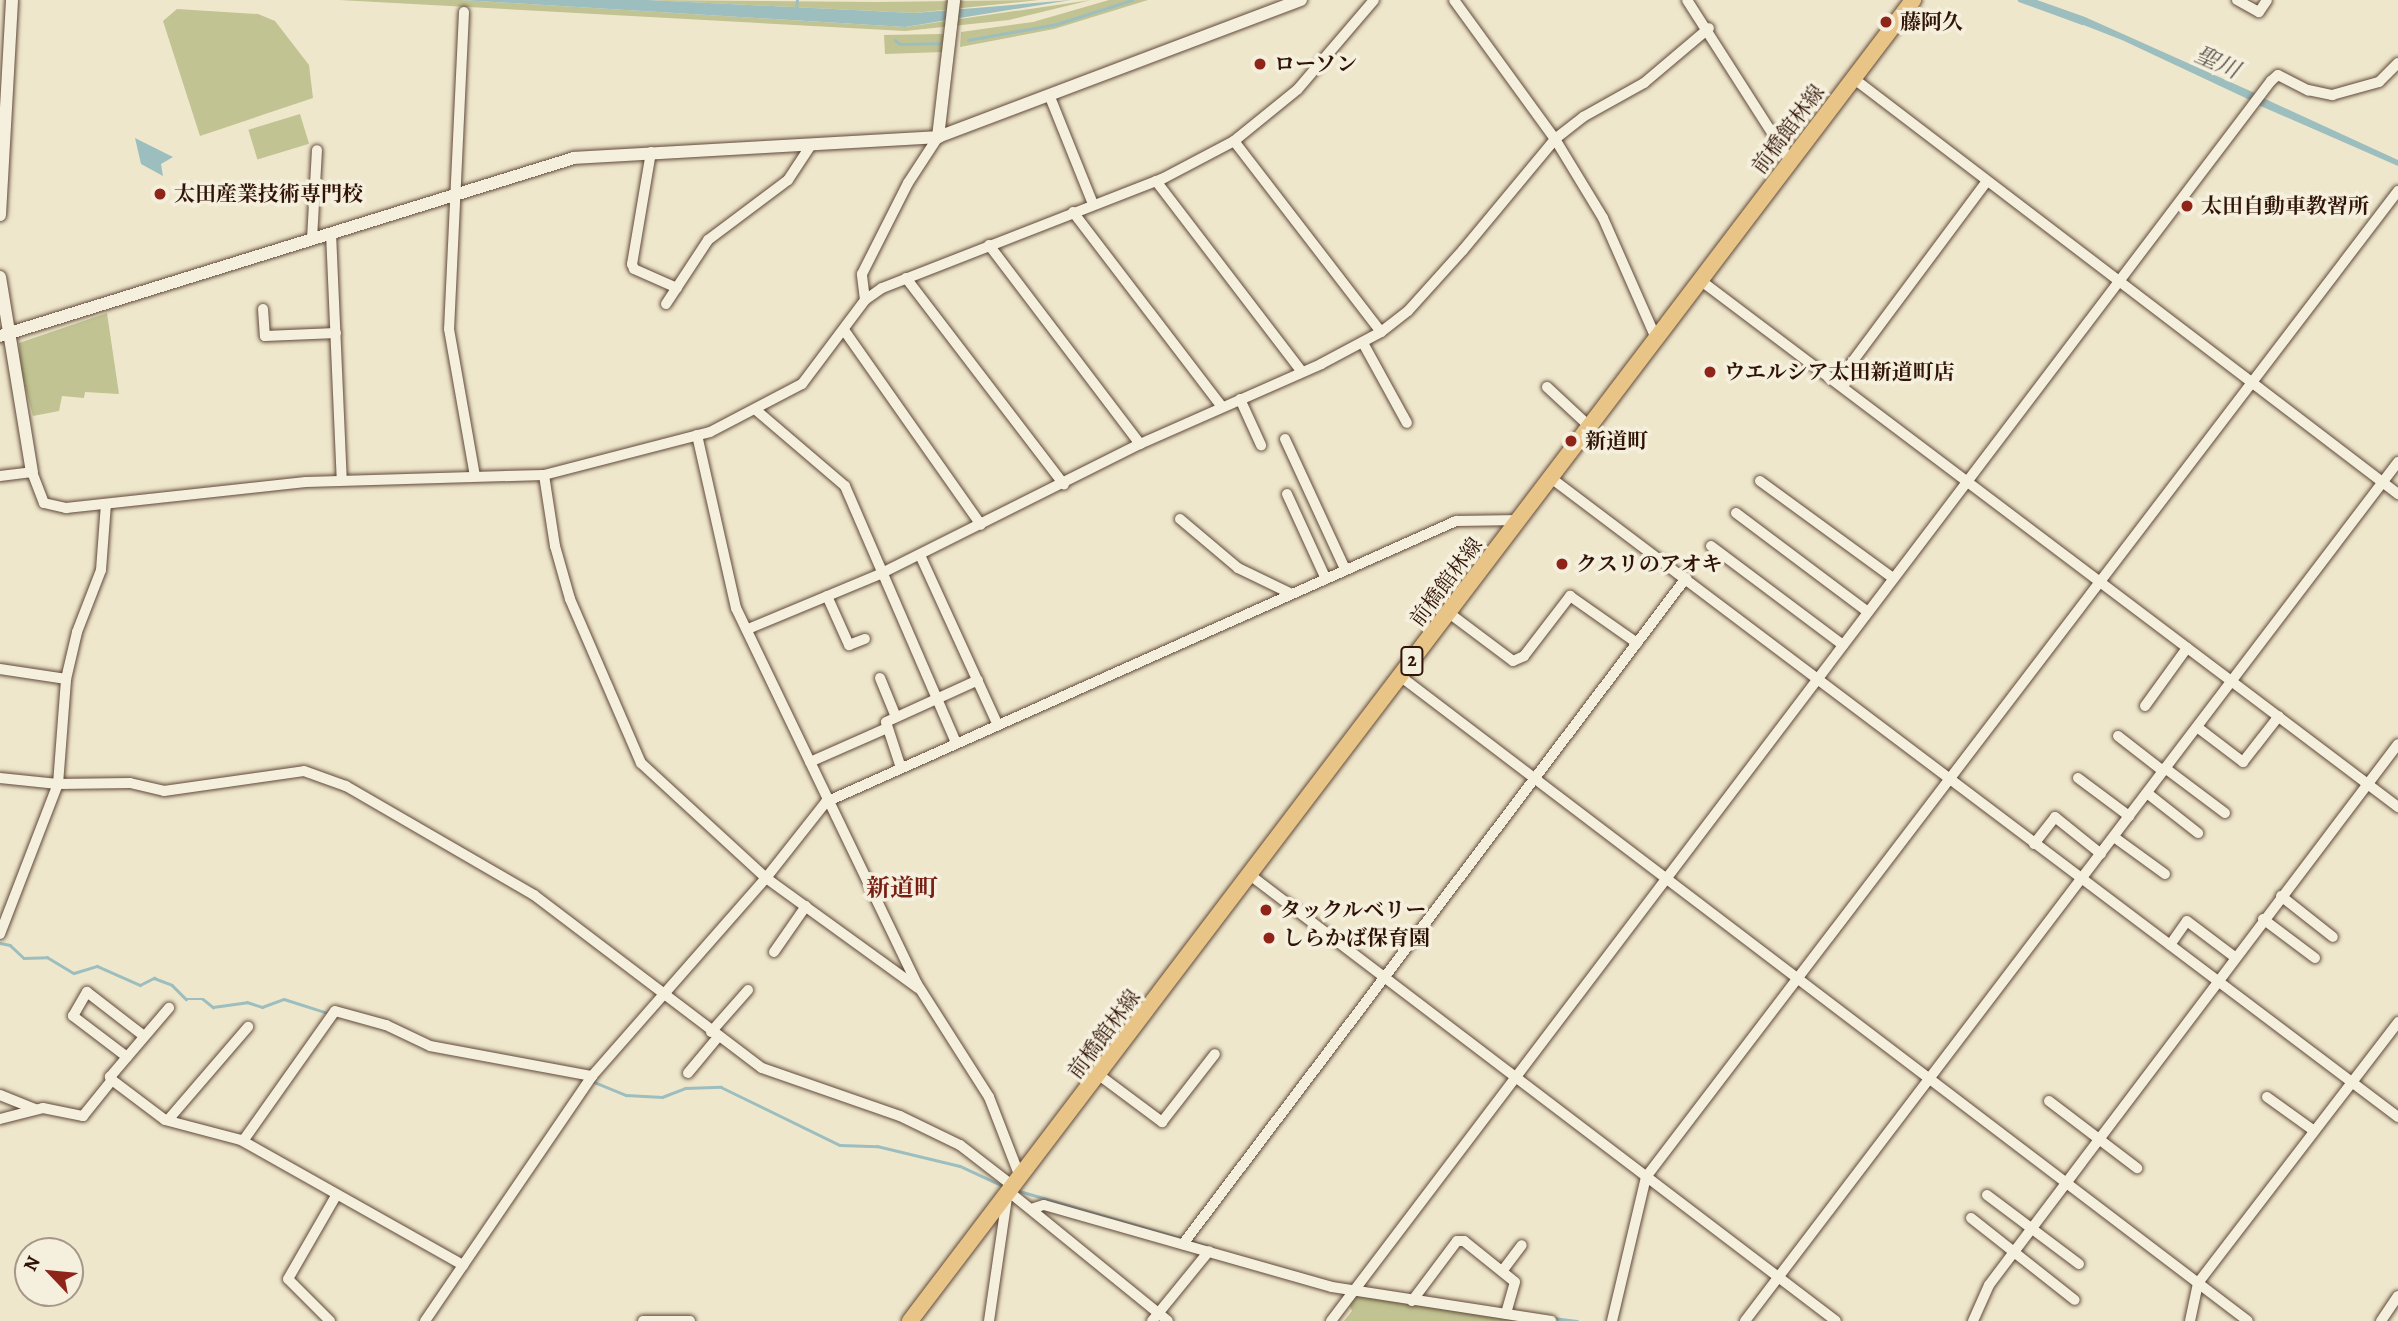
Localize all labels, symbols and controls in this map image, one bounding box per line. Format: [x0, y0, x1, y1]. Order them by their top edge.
place label: 藤阿久 [1900, 9, 1963, 35]
marker: 藤阿久 [1878, 14, 1894, 30]
water label: 聖川 [2190, 41, 2244, 85]
place label: ローソン [1274, 51, 1358, 77]
marker: ローソン [1252, 56, 1268, 72]
street label: 前橋館林線 [1746, 79, 1830, 179]
place label: 太田産業技術専門校 [174, 181, 363, 207]
marker: 太田産業技術専門校 [152, 186, 168, 202]
place label: 太田自動車教習所 [2201, 193, 2369, 219]
marker: 太田自動車教習所 [2179, 198, 2195, 214]
place label: ウエルシア太田新道町店 [1724, 359, 1955, 385]
marker: ウエルシア太田新道町店 [1702, 364, 1718, 380]
place label: 新道町 [1585, 428, 1648, 454]
marker: 新道町 [1563, 433, 1579, 449]
street label: 前橋館林線 [1404, 532, 1488, 632]
place label: クスリのアオキ [1576, 551, 1723, 577]
marker: クスリのアオキ [1554, 556, 1570, 572]
road number: 2 [1400, 646, 1424, 676]
district label: 新道町 [866, 875, 938, 903]
place label: タックルベリー [1280, 897, 1427, 923]
marker: タックルベリー [1258, 902, 1274, 918]
place label: しらかば保育園 [1283, 925, 1430, 951]
marker: しらかば保育園 [1261, 930, 1277, 946]
street label: 前橋館林線 [1062, 984, 1146, 1084]
north arrow [14, 1237, 84, 1307]
text: N [17, 1252, 47, 1276]

